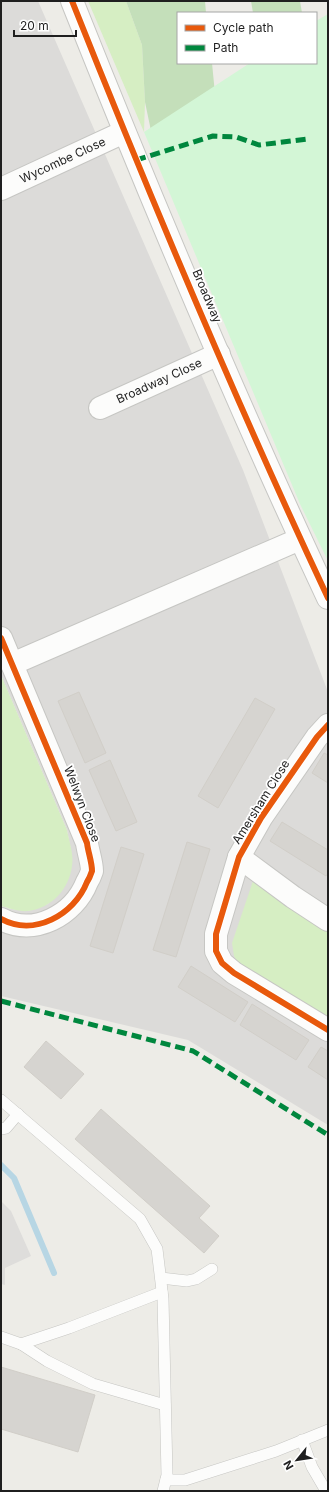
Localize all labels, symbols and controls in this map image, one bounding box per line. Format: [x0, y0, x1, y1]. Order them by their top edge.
scale bar [14, 12, 76, 38]
legend [177, 12, 317, 64]
text: 20 m [20, 18, 49, 33]
text: Cycle path [213, 20, 274, 35]
text: Path [213, 40, 238, 55]
street label: Wycombe Close [17, 134, 108, 186]
street label: Broadway [189, 267, 226, 325]
street label: Broadway Close [114, 355, 204, 407]
street label: Amersham Close [229, 757, 293, 847]
street label: Welwyn Close [61, 764, 104, 844]
north arrow [277, 1440, 317, 1480]
text: N [280, 1458, 296, 1472]

